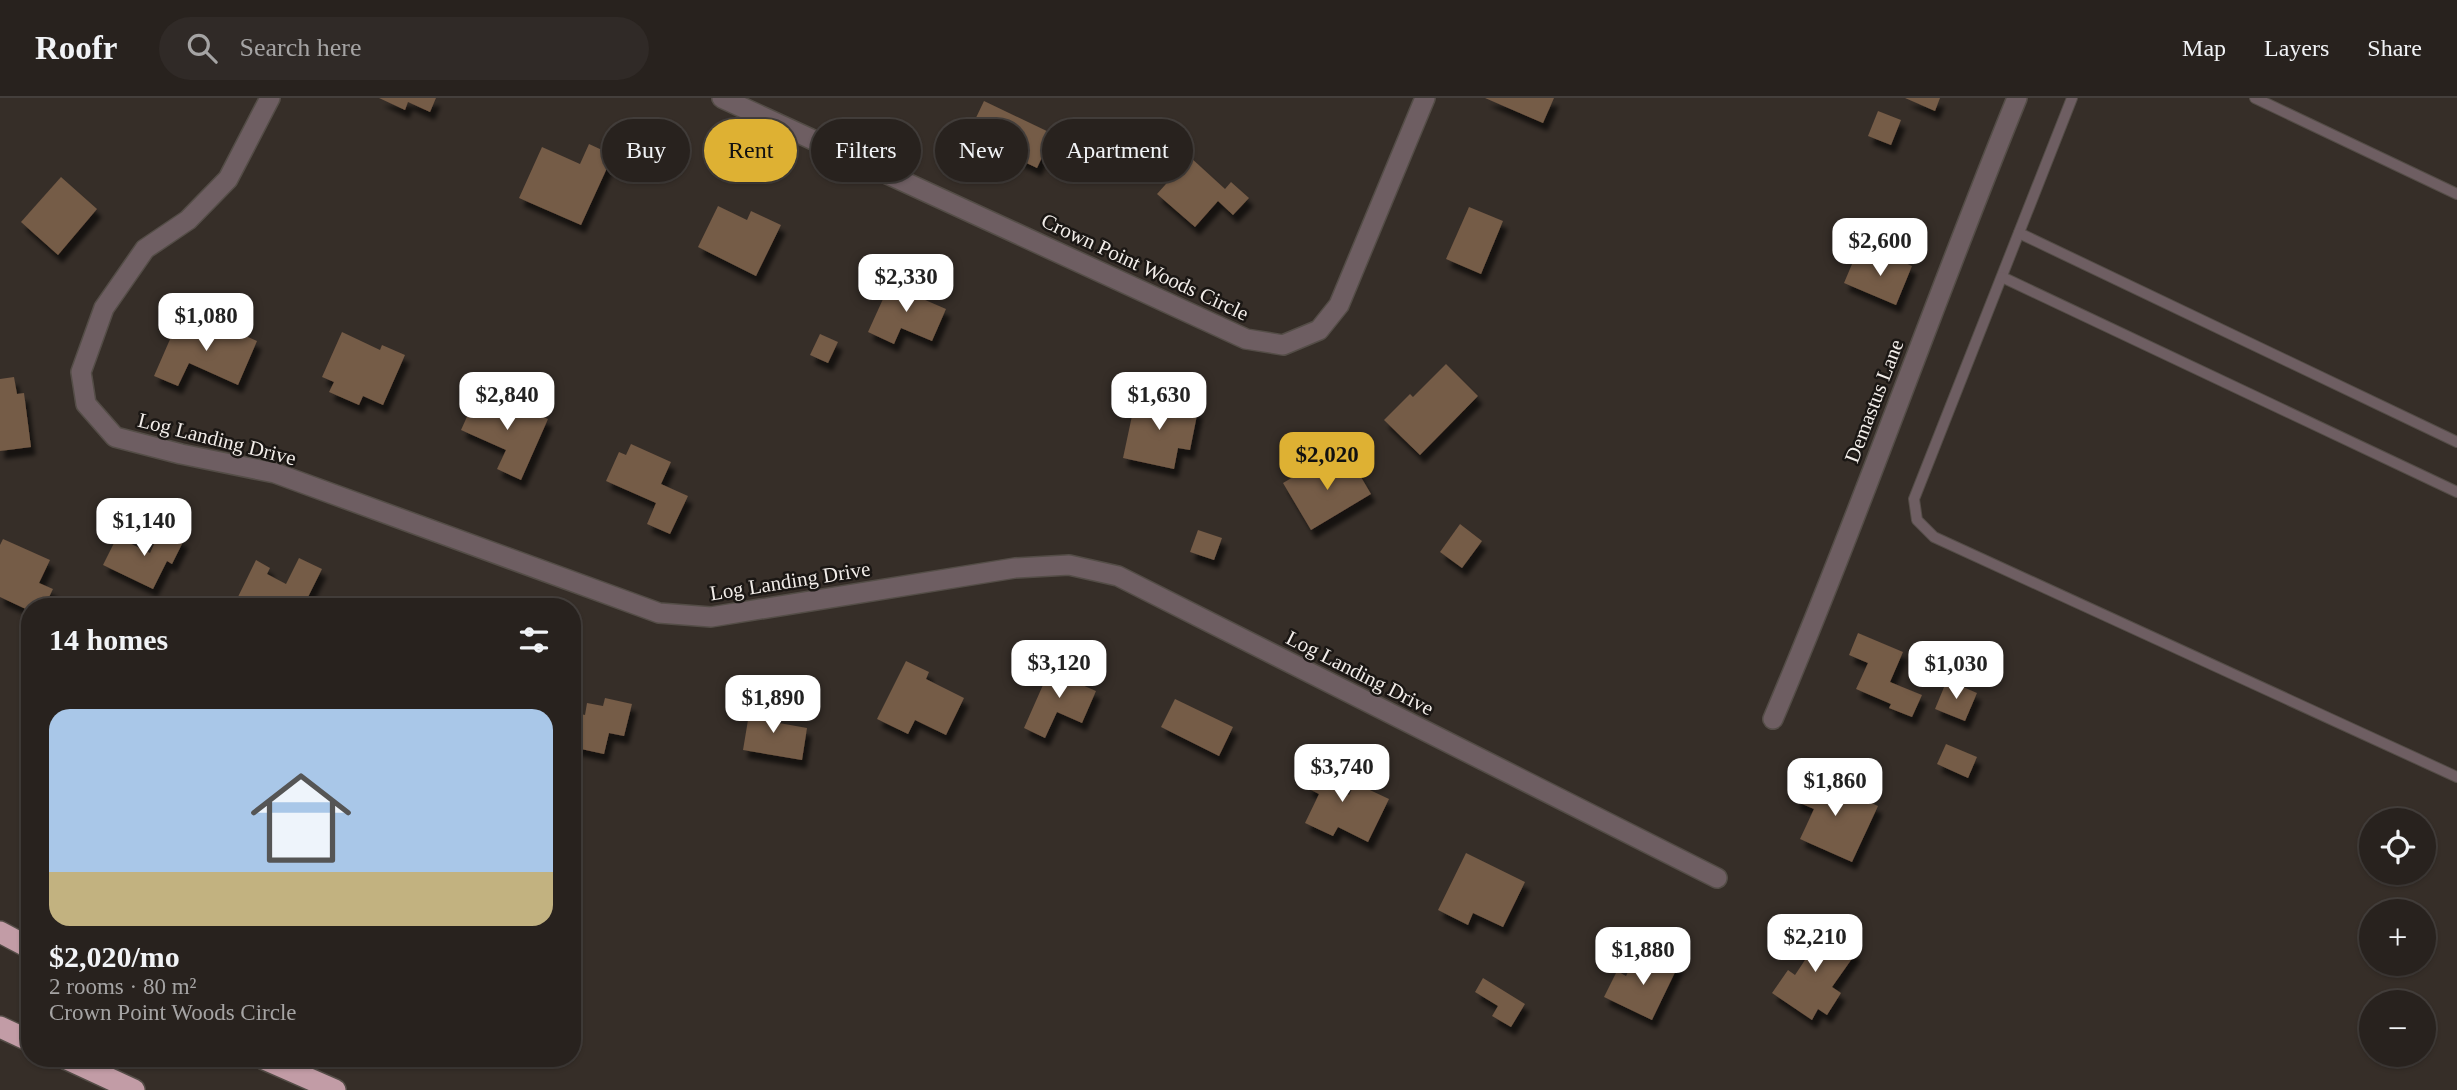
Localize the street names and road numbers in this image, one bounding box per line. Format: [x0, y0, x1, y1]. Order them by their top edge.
street label: Crown Point Woods Circle [1038, 208, 1252, 326]
street label: Demastus Lane [1839, 336, 1909, 466]
street label: Log Landing Drive [135, 408, 299, 470]
street label: Log Landing Drive [708, 556, 872, 606]
street label: Log Landing Drive [1282, 626, 1438, 720]

